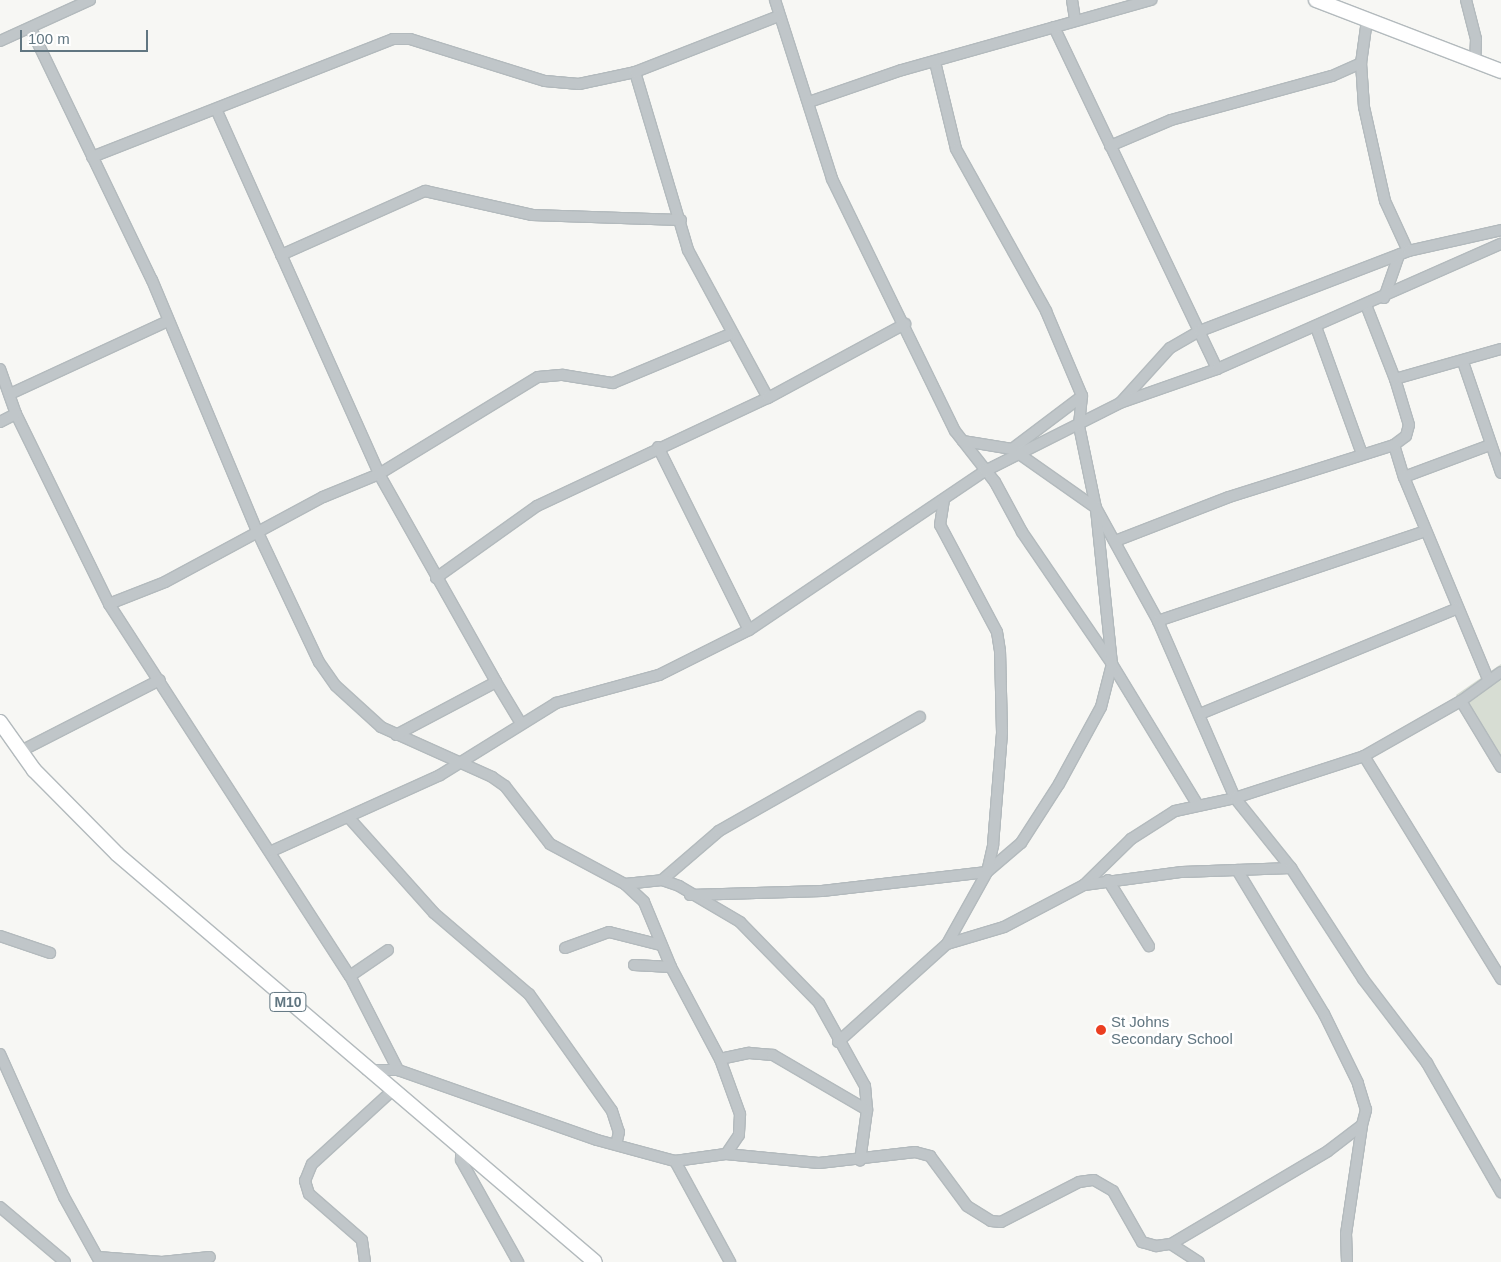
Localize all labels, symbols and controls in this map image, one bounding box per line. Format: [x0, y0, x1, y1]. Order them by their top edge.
scale bar [22, 20, 150, 52]
text: 100 m [28, 30, 70, 47]
road number: M10 [269, 990, 307, 1014]
place label: St Johns Secondary School [1111, 1012, 1233, 1047]
marker: St Johns Secondary School [1095, 1024, 1107, 1036]

